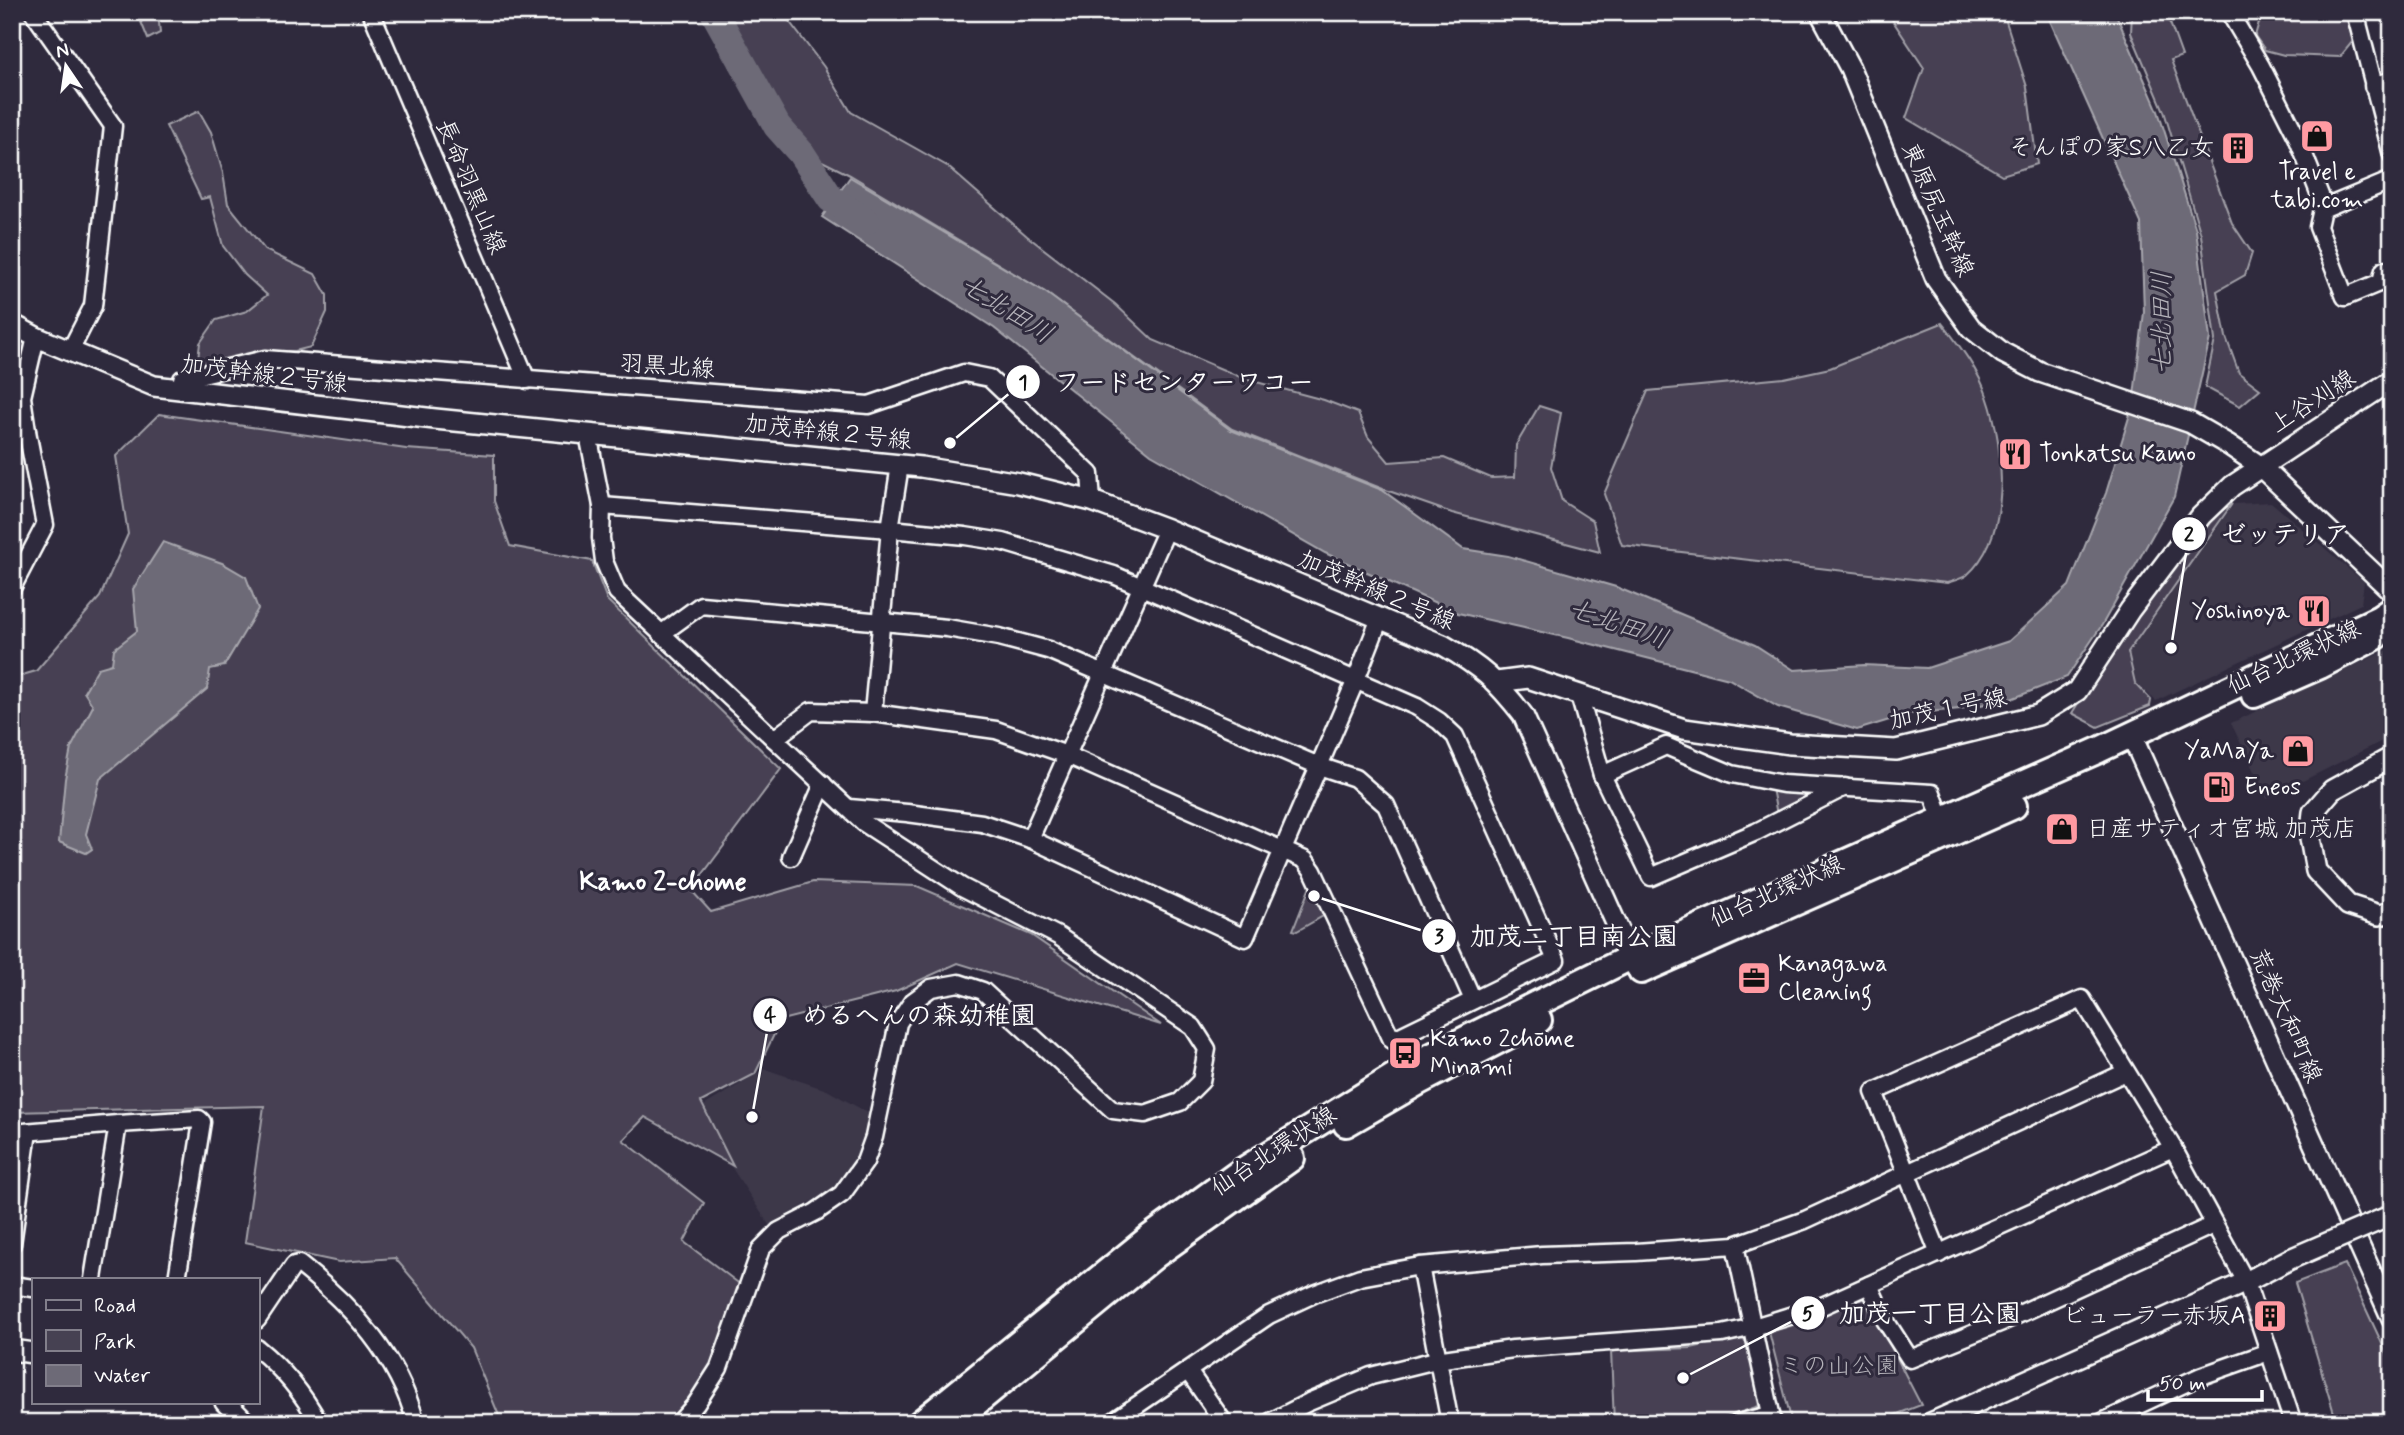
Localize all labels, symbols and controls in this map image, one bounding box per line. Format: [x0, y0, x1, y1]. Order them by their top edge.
north arrow [32, 32, 102, 102]
text: N [54, 37, 71, 65]
street label: 長命羽黒山線 [428, 115, 512, 259]
shop icon: Travel e tabi.com [2298, 117, 2336, 155]
building icon: そんぽの家S八乙女 [2219, 129, 2257, 167]
place label: そんぽの家S八乙女 [2009, 133, 2214, 164]
street label: 東原尻玉幹線 [1894, 138, 1980, 282]
place label: Travel e tabi.com [2270, 157, 2364, 216]
water label: 七北田川 [953, 268, 1059, 352]
water label: 七北田川 [2146, 271, 2180, 375]
street label: 羽黒北線 [618, 348, 716, 386]
street label: 加茂幹線２号線 [179, 349, 349, 401]
callout: フードセンターワコー [1005, 358, 1328, 405]
street label: 上谷刈線 [2264, 363, 2362, 441]
text: フードセンターワコー [1054, 367, 1314, 401]
text: 1 [1018, 369, 1028, 397]
street label: 加茂幹線２号線 [743, 409, 913, 457]
restaurant icon: Tonkatsu Kamo [1996, 435, 2034, 473]
place label: Tonkatsu Kamo [2039, 439, 2196, 470]
callout: ゼッテリア [2171, 510, 2364, 557]
text: ゼッテリア [2220, 519, 2350, 553]
text: 2 [2184, 521, 2195, 549]
street label: 加茂幹線２号線 [1293, 544, 1459, 638]
water label: 七北田川 [1563, 592, 1673, 658]
restaurant icon: Yoshinoya [2295, 592, 2333, 630]
place label: Yoshinoya [2192, 596, 2291, 627]
street label: 仙台北環状線 [2222, 614, 2366, 702]
street label: 加茂１号線 [1886, 682, 2010, 738]
shop icon: YaMaYa [2279, 732, 2317, 770]
place label: YaMaYa [2184, 736, 2275, 767]
fuel station icon: Eneos [2200, 768, 2238, 806]
place label: Eneos [2244, 772, 2301, 803]
shop icon: 日産サティオ宮城 加茂店 [2043, 810, 2081, 848]
place label: 日産サティオ宮城 加茂店 [2086, 814, 2356, 845]
street label: 仙台北環状線 [1705, 849, 1849, 935]
district label: Kamo 2-chome [579, 866, 747, 900]
callout: 加茂二丁目南公園 [1421, 913, 1692, 960]
text: 加茂二丁目南公園 [1470, 921, 1678, 955]
text: 3 [1434, 923, 1444, 951]
street label: 荒巻大和町線 [2242, 944, 2328, 1088]
place label: Kanagawa Cleaning [1778, 949, 1888, 1011]
office icon: Kanagawa Cleaning [1735, 959, 1773, 997]
callout: めるへんの森幼稚園 [753, 991, 1050, 1038]
text: めるへんの森幼稚園 [802, 1000, 1036, 1034]
text: 4 [764, 1002, 777, 1030]
place label: Kamo 2chōme Minami [1430, 1024, 1575, 1083]
bus stop icon: Kamo 2chōme Minami [1386, 1034, 1424, 1072]
street label: 仙台北環状線 [1205, 1100, 1343, 1204]
legend [32, 1278, 259, 1404]
callout: 加茂一丁目公園 [1790, 1289, 2035, 1336]
text: Road [94, 1292, 136, 1320]
building icon: ビューラー赤坂A [2251, 1297, 2289, 1335]
text: 加茂一丁目公園 [1839, 1298, 2021, 1332]
text: 5 [1802, 1300, 1815, 1328]
place label: ビューラー赤坂A [2062, 1301, 2246, 1332]
text: Park [94, 1328, 136, 1356]
park label: ミの山公園 [1779, 1351, 1899, 1382]
scale bar [2148, 1358, 2262, 1402]
text: Water [94, 1362, 150, 1390]
text: 50 m [2159, 1370, 2206, 1398]

